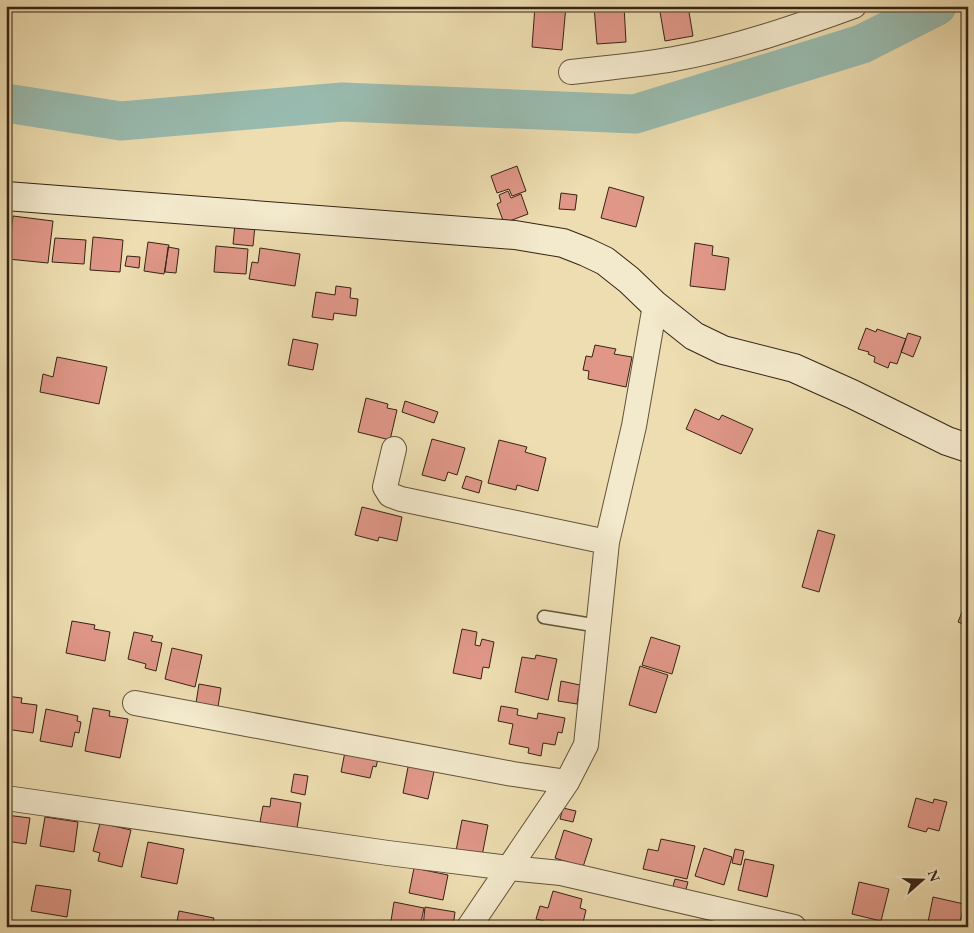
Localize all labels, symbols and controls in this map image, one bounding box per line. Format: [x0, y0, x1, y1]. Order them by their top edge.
north arrow [896, 856, 946, 906]
text: N [924, 867, 945, 885]

